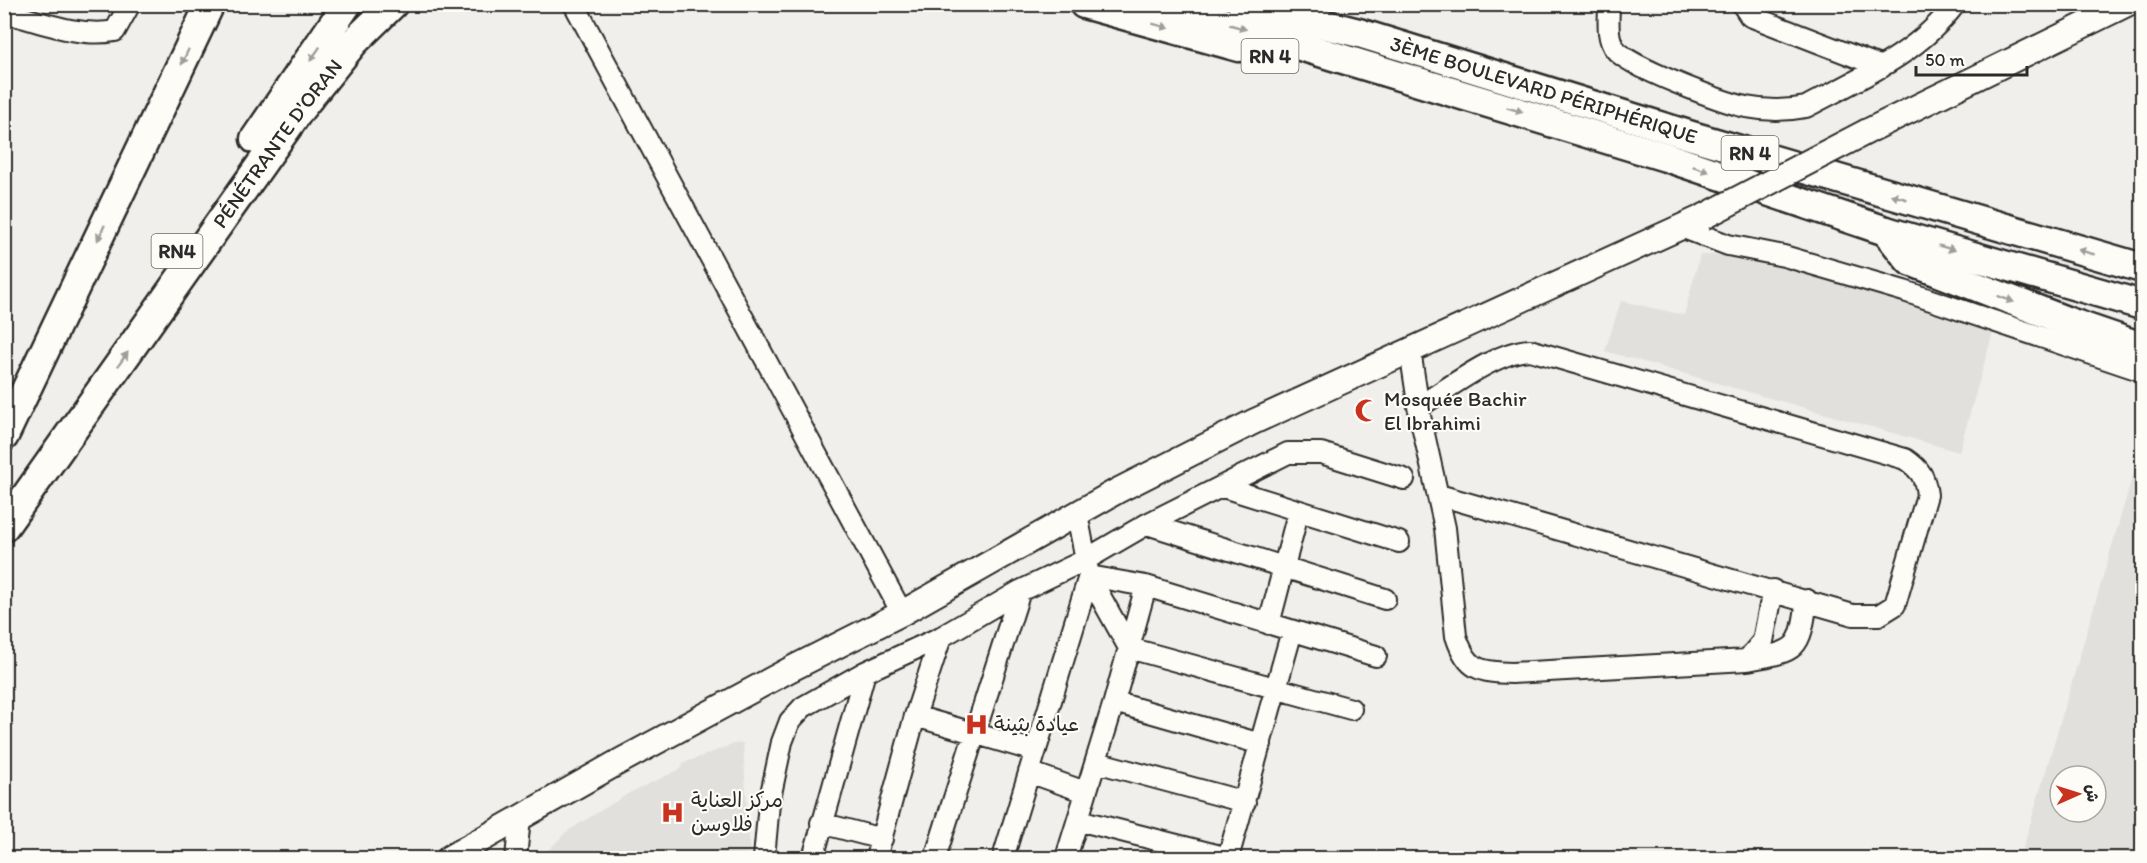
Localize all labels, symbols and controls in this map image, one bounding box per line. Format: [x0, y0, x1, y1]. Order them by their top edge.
one-way arrow [1152, 22, 1170, 31]
one-way arrow [1229, 23, 1247, 32]
street label: 3ÈME BOULEVARD PÉRIPHÉRIQUE [1387, 30, 1701, 149]
road number: RN 4 [1242, 39, 1298, 73]
scale bar [1916, 39, 2027, 77]
one-way arrow [309, 45, 321, 61]
one-way arrow [180, 49, 189, 66]
text: 50 m [1925, 49, 1965, 71]
street label: PÉNÉTRANTE D'ORAN [207, 54, 347, 233]
one-way arrow [1506, 106, 1524, 115]
road number: RN 4 [1722, 136, 1778, 170]
one-way arrow [1692, 165, 1710, 174]
one-way arrow [1890, 192, 1908, 201]
one-way arrow [97, 225, 106, 242]
road number: RN4 [152, 234, 202, 268]
one-way arrow [1938, 244, 1956, 254]
one-way arrow [2077, 247, 2095, 256]
one-way arrow [1998, 294, 2016, 304]
one-way arrow [117, 352, 129, 367]
place label: Mosquée Bachir El Ibrahimi [1384, 386, 1527, 435]
mosque icon: Mosquée Bachir El Ibrahimi [1353, 398, 1379, 424]
hospital icon: عيادة بثينة [963, 711, 989, 737]
place label: عيادة بثينة [994, 711, 1079, 737]
north arrow [2048, 764, 2108, 824]
text: ش [2083, 784, 2102, 803]
place label: مركز العناية فلاوسن [691, 787, 783, 836]
hospital icon: مركز العناية فلاوسن [660, 799, 686, 825]

